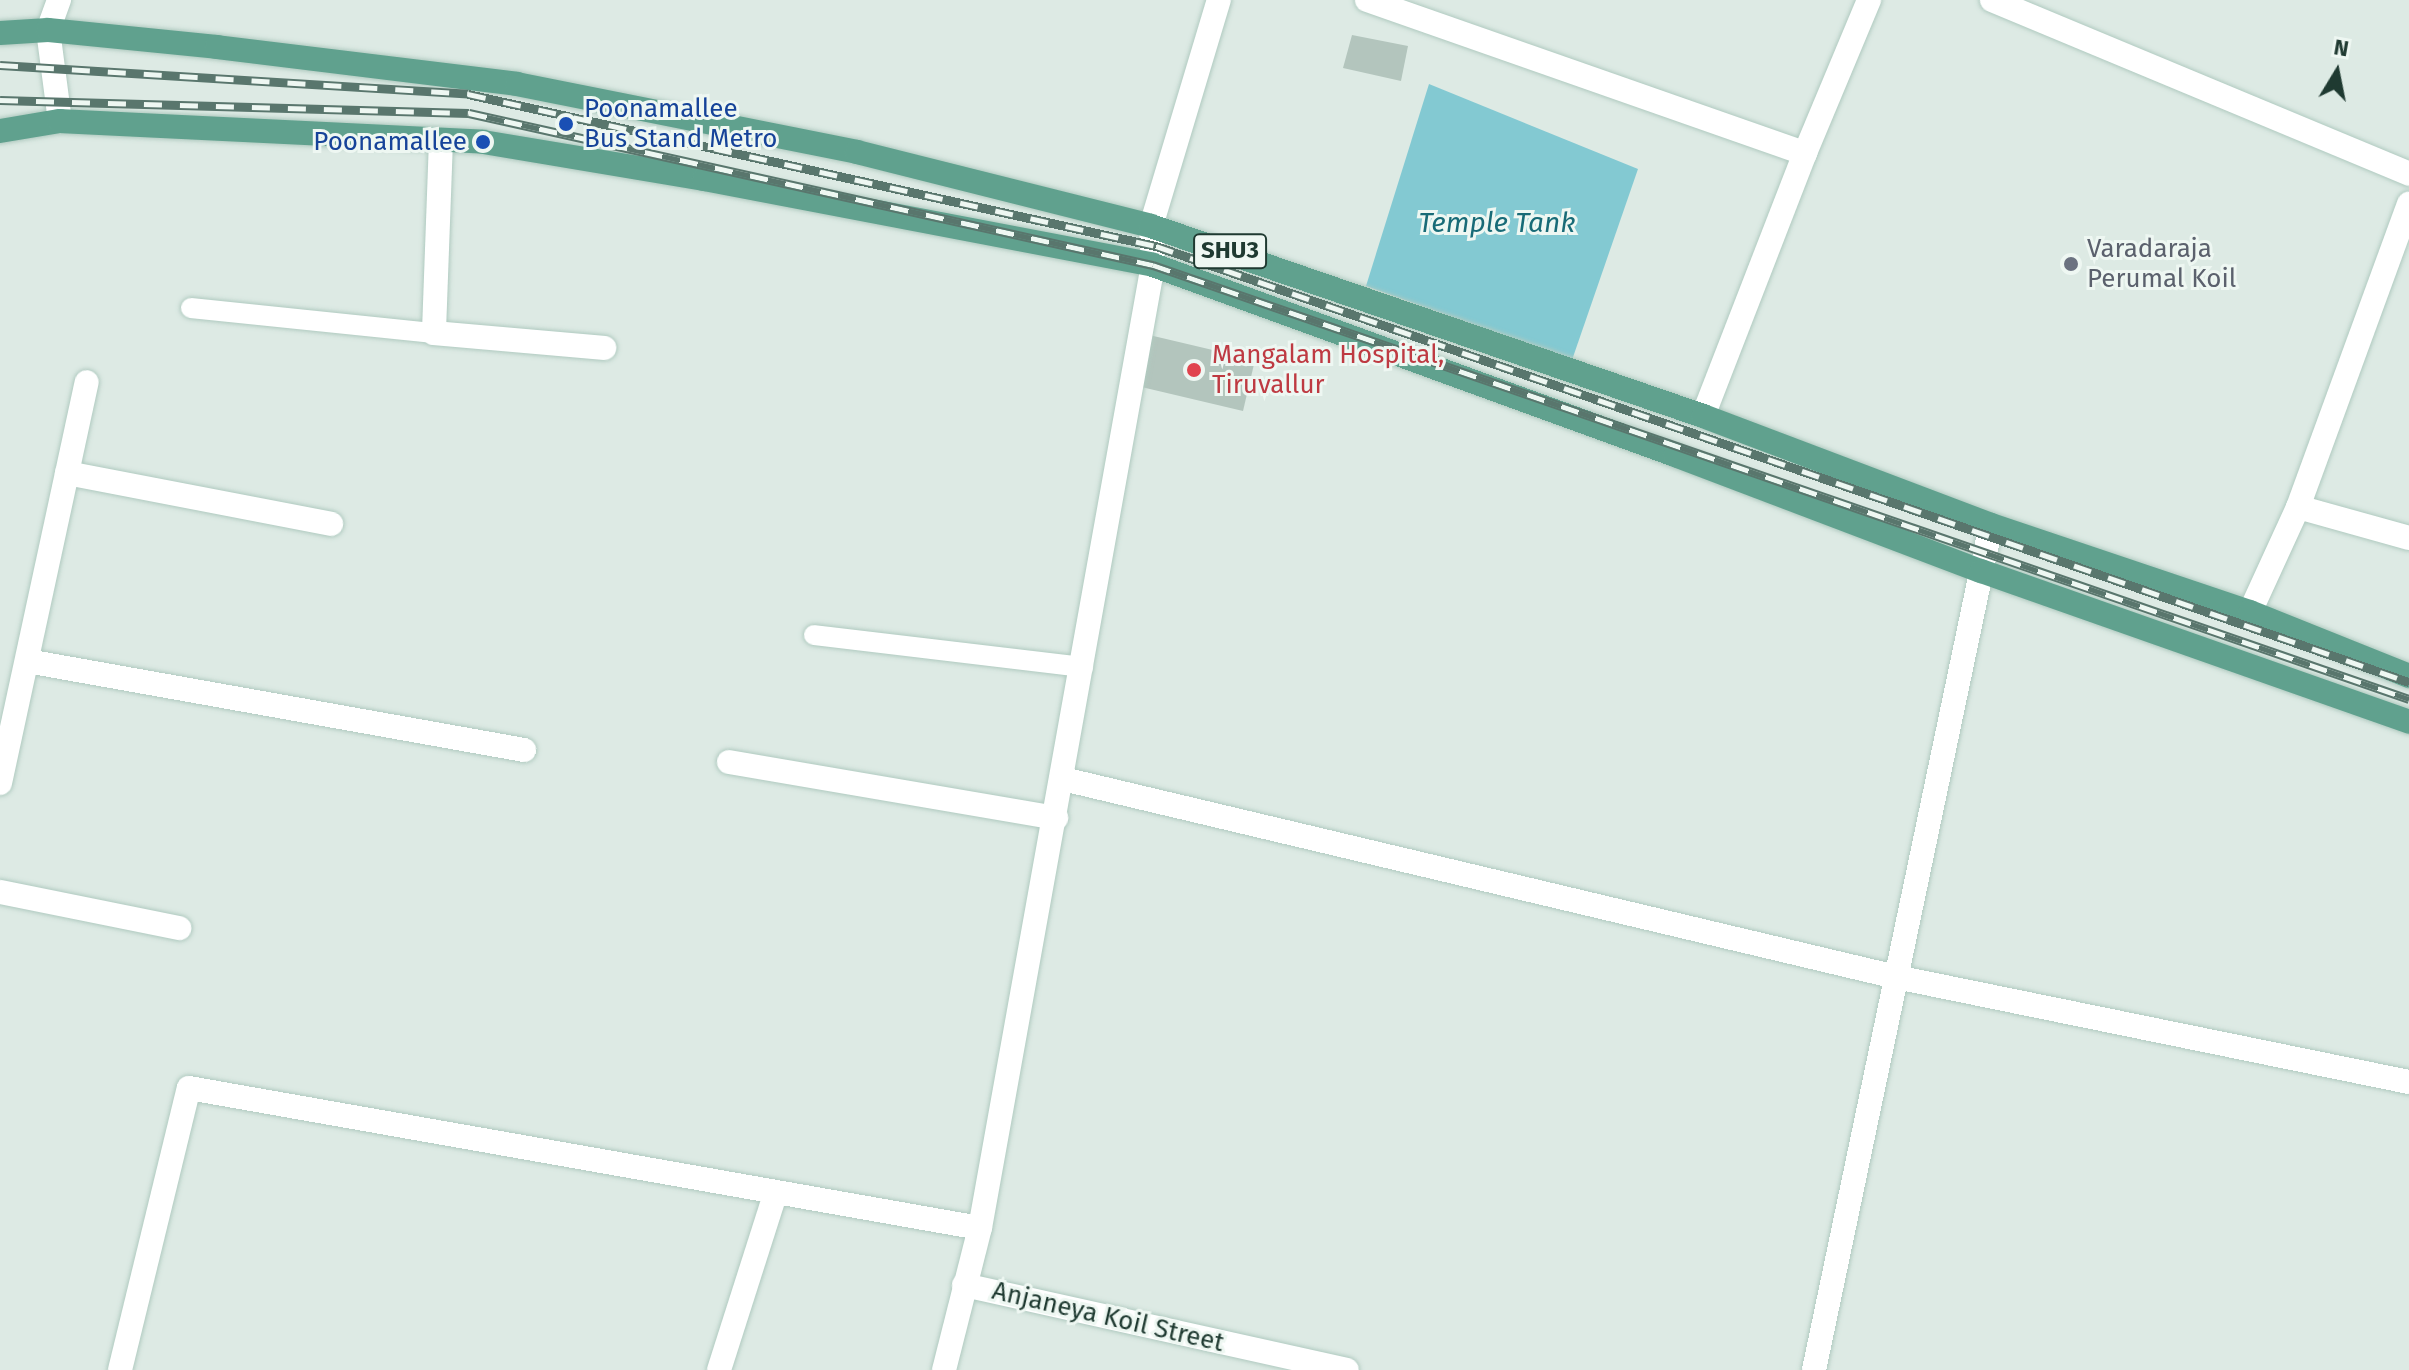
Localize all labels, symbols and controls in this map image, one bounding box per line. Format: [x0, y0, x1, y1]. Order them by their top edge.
north arrow [2297, 32, 2377, 112]
text: N [2332, 33, 2351, 62]
place label: Poonamallee Bus Stand Metro [584, 93, 777, 154]
marker: Poonamallee Bus Stand Metro [555, 113, 577, 135]
place label: Poonamallee [313, 126, 467, 158]
marker: Poonamallee [474, 133, 492, 151]
water label: Temple Tank [1418, 206, 1576, 240]
road number: SHU3 [1192, 231, 1268, 271]
place label: Varadaraja Perumal Koil [2087, 233, 2236, 294]
marker: Varadaraja Perumal Koil [2062, 255, 2080, 273]
place label: Mangalam Hospital, Tiruvallur [1212, 339, 1444, 400]
marker: Mangalam Hospital, Tiruvallur [1183, 359, 1205, 381]
street label: Anjaneya Koil Street [989, 1275, 1227, 1359]

